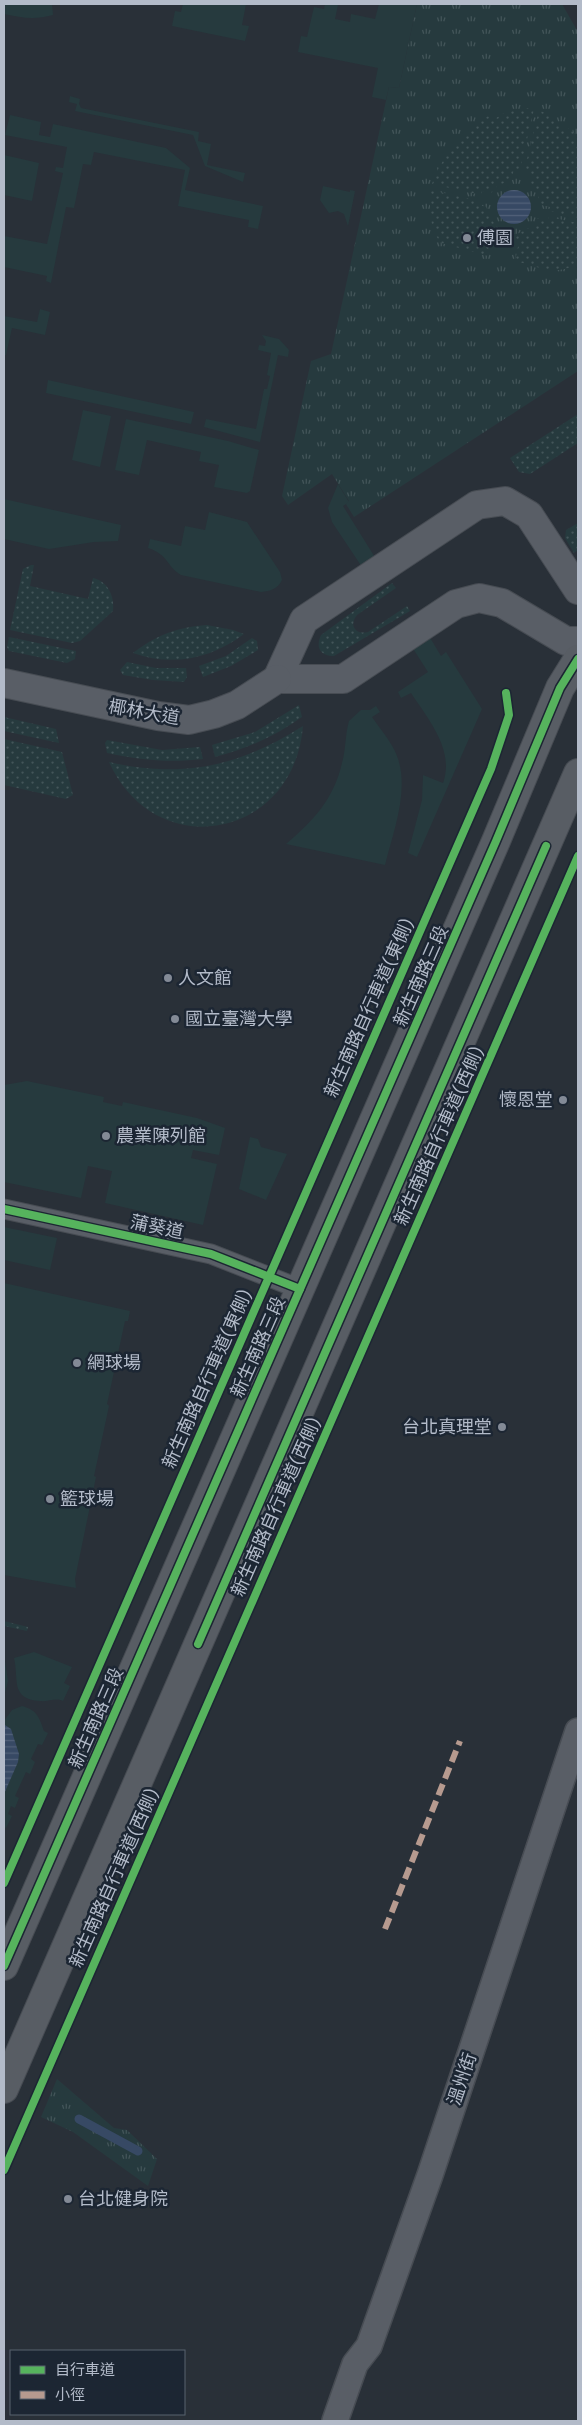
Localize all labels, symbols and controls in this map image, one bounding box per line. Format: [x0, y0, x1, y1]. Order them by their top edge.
place label: 傅園 [477, 226, 513, 250]
marker: 傅園 [461, 232, 473, 244]
street label: 椰林大道 [106, 694, 182, 730]
street label: 新生南路自行車道(東側) [319, 915, 419, 1101]
street label: 新生南路三段 [388, 922, 454, 1030]
place label: 人文館 [178, 966, 232, 990]
marker: 人文館 [162, 972, 174, 984]
place label: 國立臺灣大學 [185, 1007, 293, 1031]
marker: 國立臺灣大學 [169, 1013, 181, 1025]
street label: 新生南路自行車道(西側) [389, 1043, 489, 1229]
place label: 懷恩堂 [499, 1088, 553, 1112]
marker: 懷恩堂 [557, 1094, 569, 1106]
place label: 農業陳列館 [116, 1124, 206, 1148]
marker: 農業陳列館 [100, 1130, 112, 1142]
street label: 蒲葵道 [128, 1210, 186, 1244]
street label: 新生南路自行車道(東側) [157, 1286, 257, 1472]
street label: 新生南路三段 [225, 1293, 291, 1401]
place label: 網球場 [87, 1351, 141, 1375]
marker: 網球場 [71, 1357, 83, 1369]
street label: 新生南路自行車道(西側) [226, 1414, 326, 1600]
place label: 台北真理堂 [402, 1415, 492, 1439]
marker: 台北真理堂 [496, 1421, 508, 1433]
place label: 籃球場 [60, 1487, 114, 1511]
marker: 籃球場 [44, 1493, 56, 1505]
street label: 新生南路三段 [63, 1664, 129, 1772]
street label: 新生南路自行車道(西側) [64, 1785, 164, 1971]
street label: 溫州街 [442, 2050, 482, 2108]
place label: 台北健身院 [78, 2187, 168, 2211]
marker: 台北健身院 [62, 2193, 74, 2205]
legend [10, 2350, 185, 2415]
text: 自行車道 [55, 2360, 115, 2380]
text: 小徑 [55, 2385, 85, 2405]

